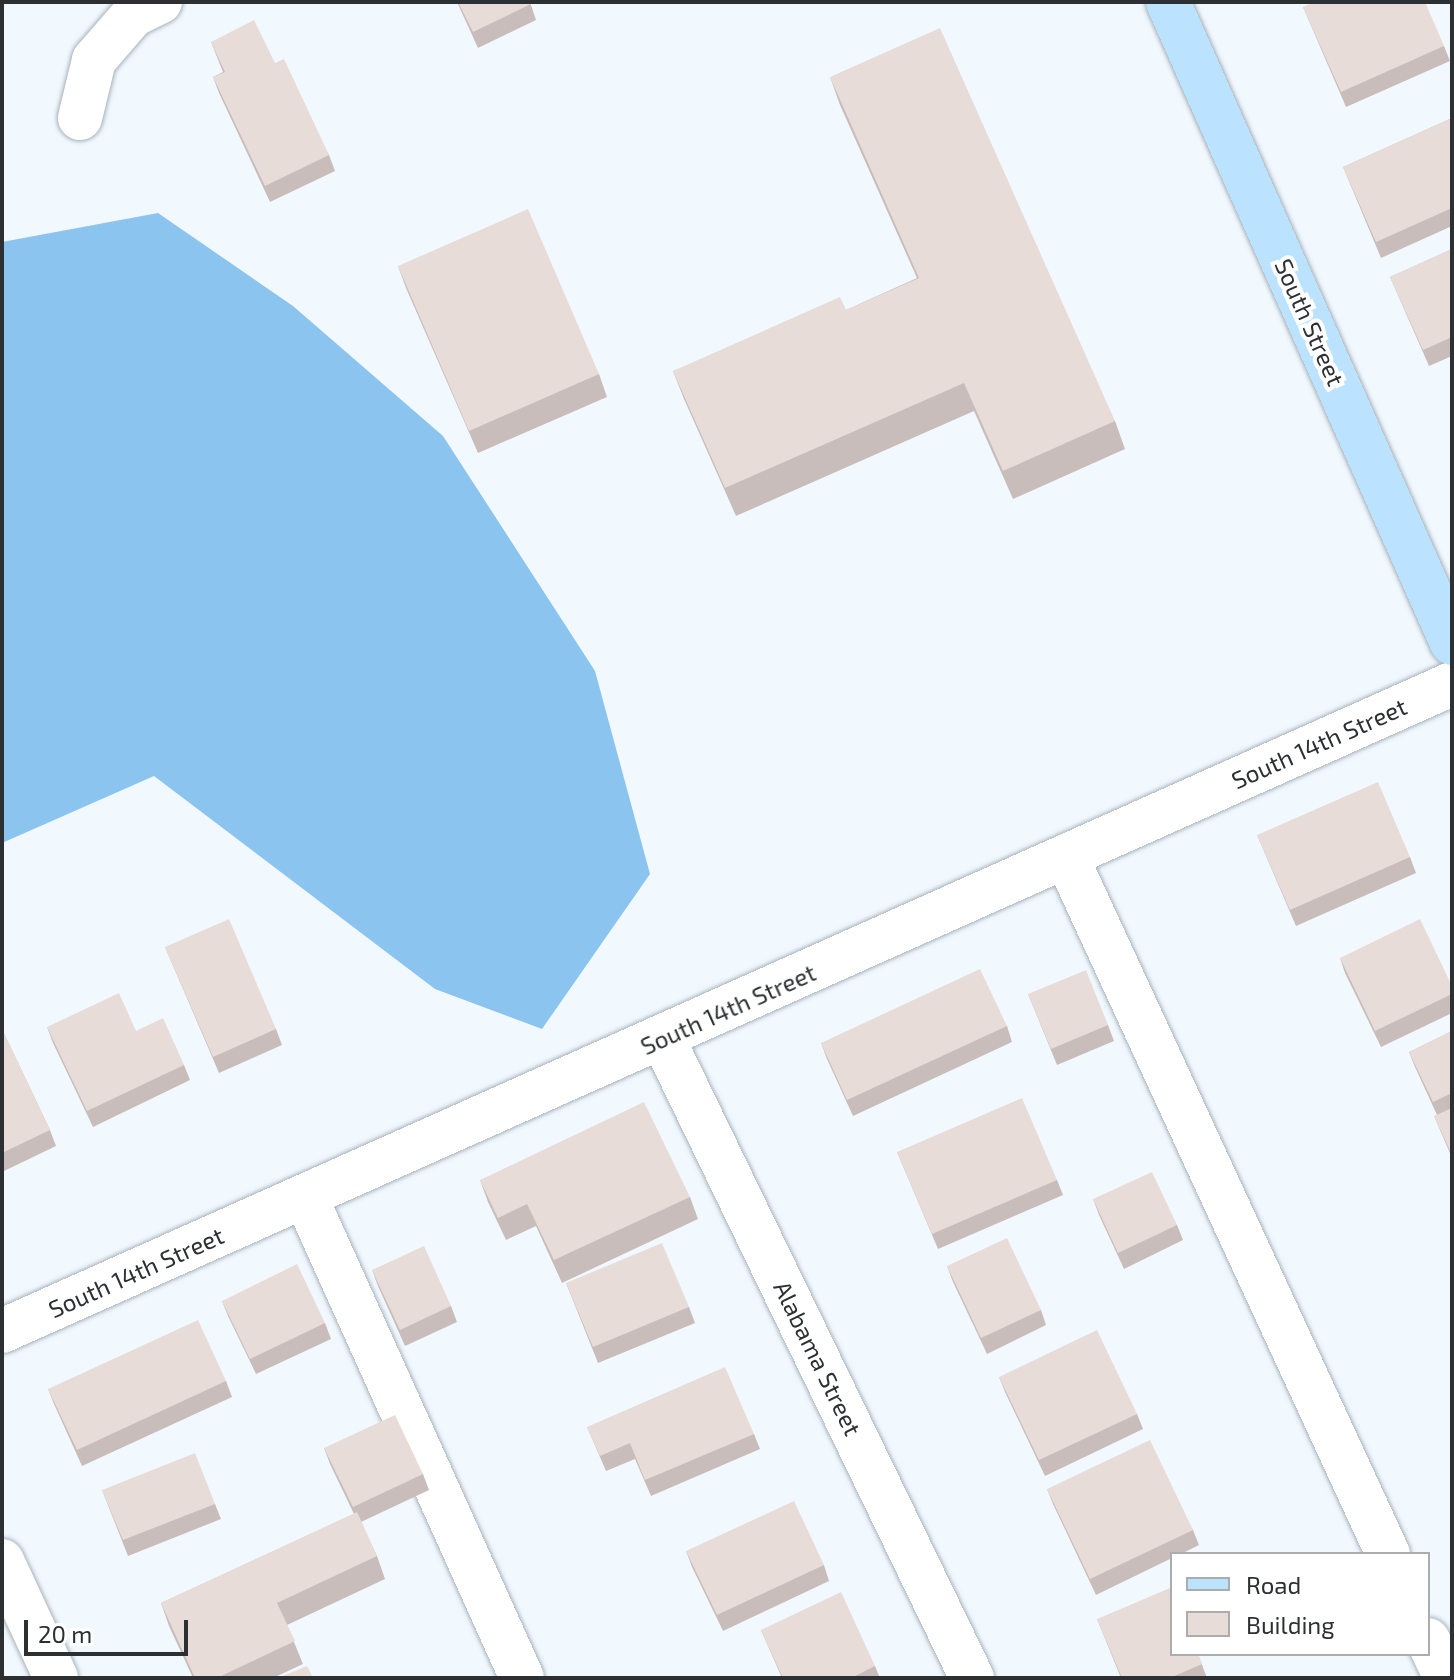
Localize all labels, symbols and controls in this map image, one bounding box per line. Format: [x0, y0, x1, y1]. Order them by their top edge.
street label: South Street [1269, 254, 1351, 390]
street label: South 14th Street [1227, 691, 1411, 795]
street label: South 14th Street [636, 957, 820, 1061]
street label: South 14th Street [44, 1220, 228, 1324]
street label: Alabama Street [768, 1276, 868, 1440]
legend [1170, 1552, 1430, 1656]
text: Road [1246, 1570, 1301, 1599]
scale bar [28, 1604, 192, 1654]
text: Building [1246, 1610, 1335, 1639]
text: 20 m [38, 1619, 92, 1648]

